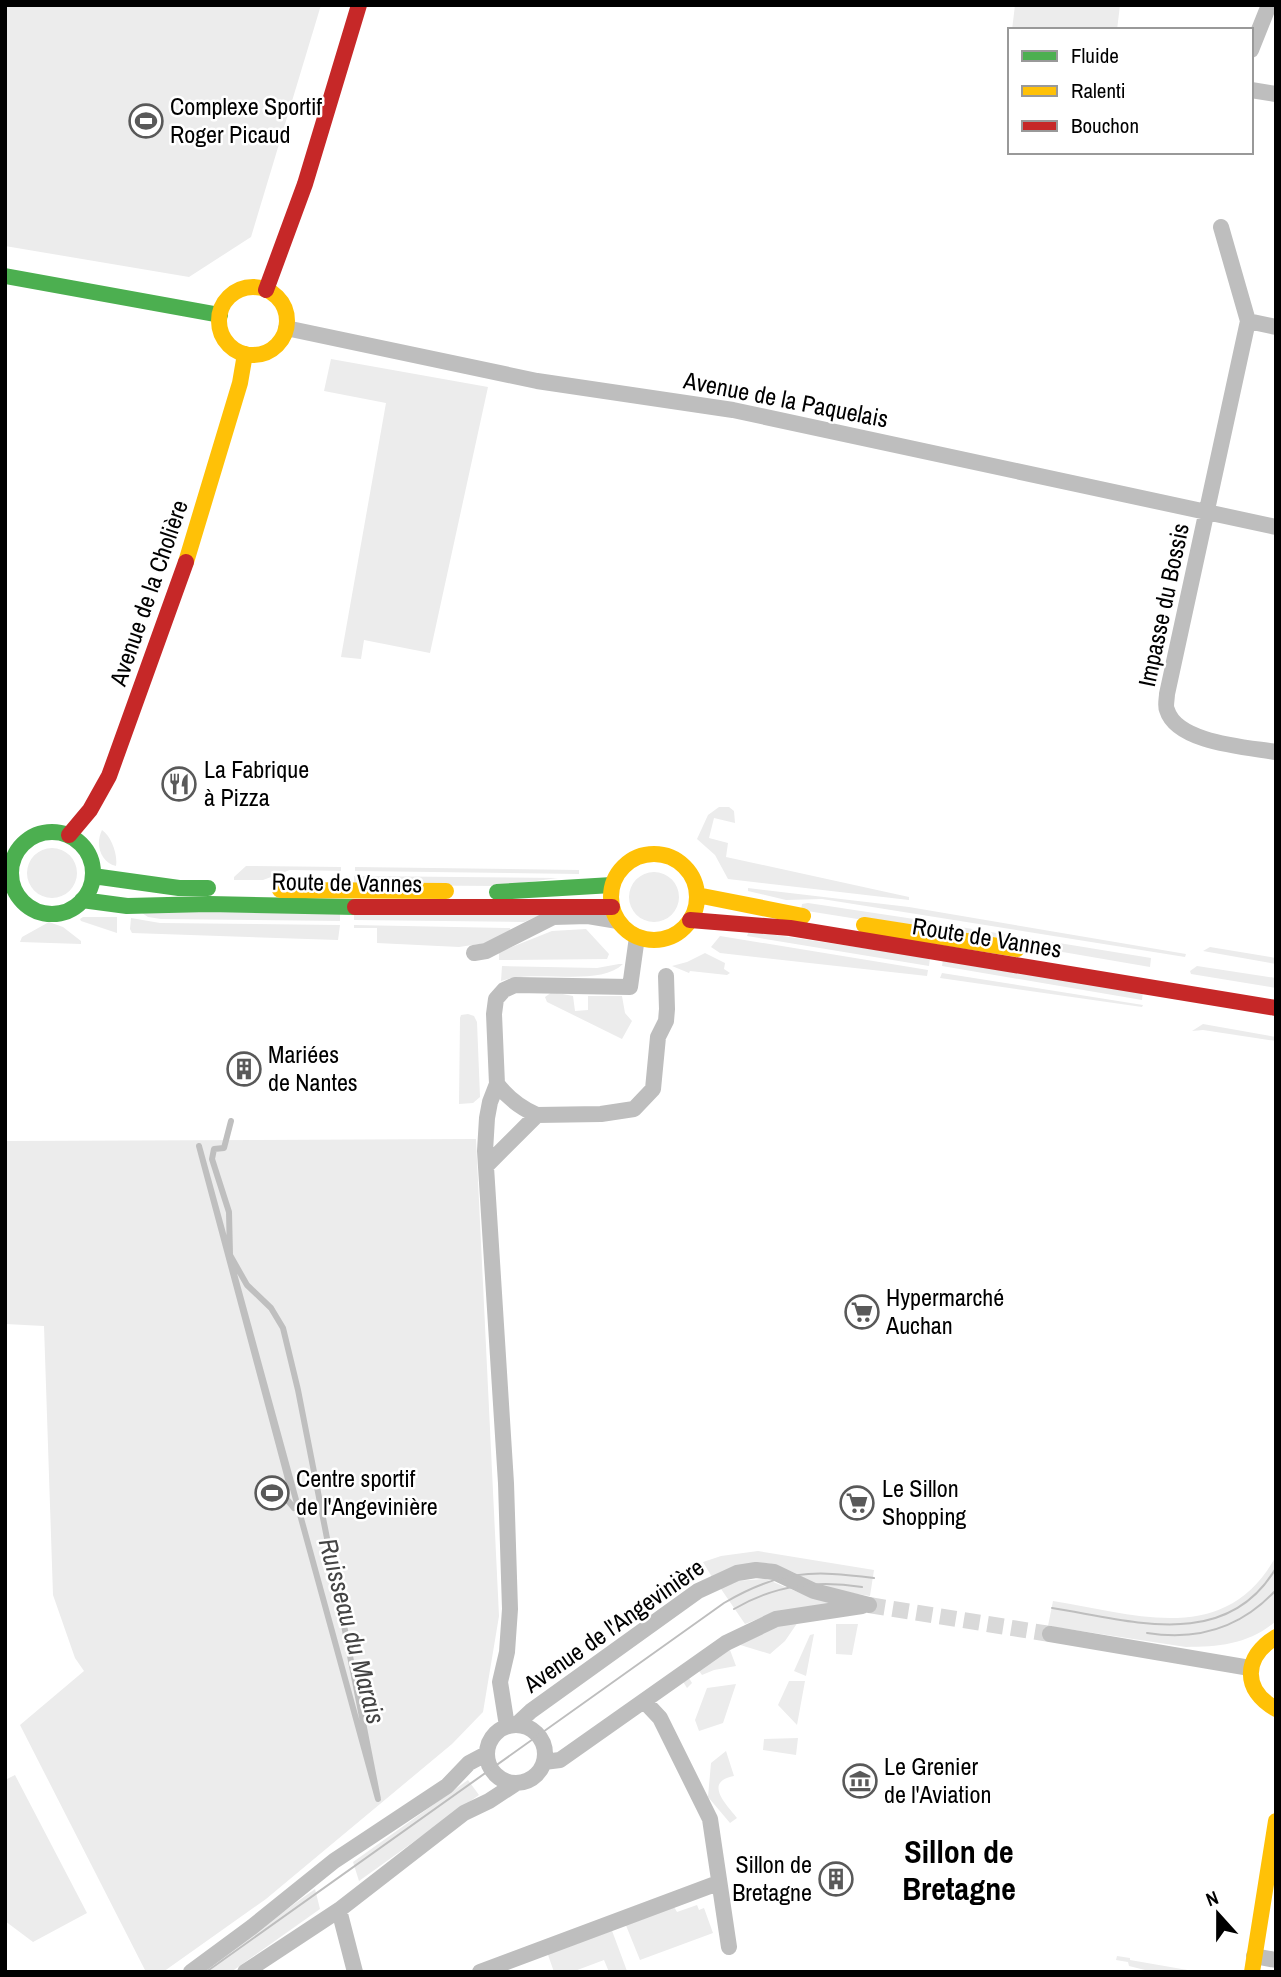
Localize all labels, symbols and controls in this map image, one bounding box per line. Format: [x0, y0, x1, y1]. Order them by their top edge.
legend [1008, 28, 1253, 154]
text: Fluide [1071, 41, 1119, 70]
text: Ralenti [1071, 76, 1126, 105]
place label: Complexe Sportif Roger Picaud [170, 90, 323, 150]
sports icon: Complexe Sportif Roger Picaud [127, 102, 165, 140]
text: Bouchon [1071, 111, 1139, 140]
street label: Avenue de la Paquelais [680, 363, 891, 435]
street label: Avenue de la Cholière [101, 496, 195, 691]
street label: Impasse du Bossis [1130, 520, 1196, 689]
place label: La Fabrique à Pizza [204, 753, 309, 813]
restaurant icon: La Fabrique à Pizza [160, 765, 198, 803]
street label: Route de Vannes [271, 865, 423, 899]
street label: Route de Vannes [910, 909, 1064, 965]
place label: Mariées de Nantes [268, 1038, 358, 1098]
building icon: Mariées de Nantes [225, 1050, 263, 1088]
place label: Hypermarché Auchan [885, 1281, 1004, 1341]
supermarket icon: Hypermarché Auchan [843, 1293, 881, 1331]
place label: Centre sportif de l'Angevinière [296, 1462, 438, 1522]
place label: Le Sillon Shopping [882, 1472, 966, 1532]
sports icon: Centre sportif de l'Angevinière [253, 1474, 291, 1512]
supermarket icon: Le Sillon Shopping [838, 1484, 876, 1522]
water label: Ruisseau du Marais [311, 1534, 394, 1728]
street label: Avenue de l'Angevinière [516, 1551, 710, 1700]
place label: Le Grenier de l'Aviation [884, 1750, 991, 1810]
museum icon: Le Grenier de l'Aviation [841, 1762, 879, 1800]
district label: Sillon de Bretagne [902, 1830, 1016, 1910]
place label: Sillon de Bretagne [732, 1848, 812, 1908]
building icon: Sillon de Bretagne [817, 1860, 855, 1898]
north arrow [1183, 1879, 1253, 1949]
text: N [1202, 1884, 1222, 1912]

